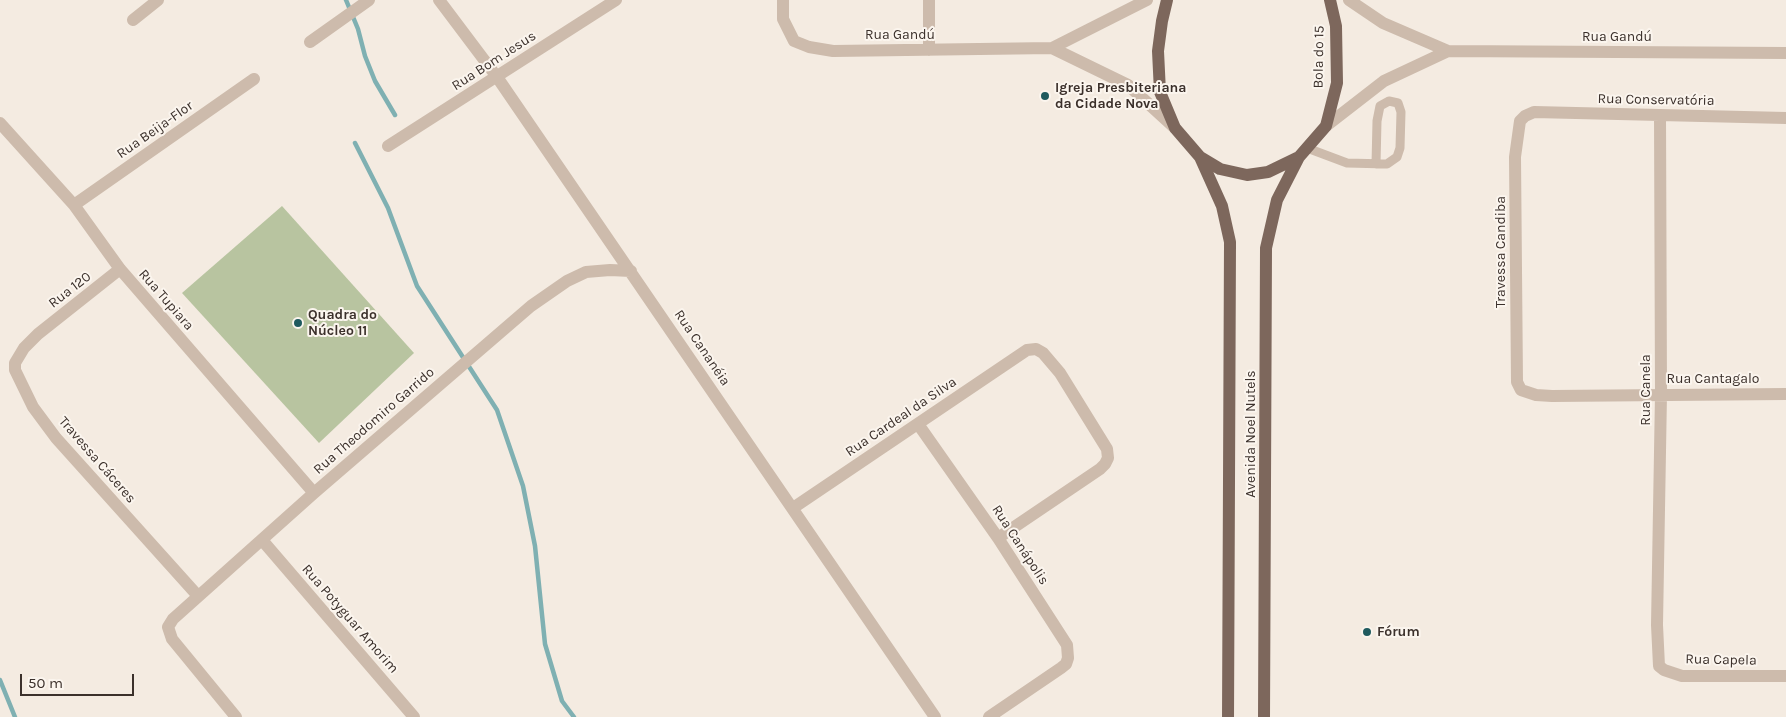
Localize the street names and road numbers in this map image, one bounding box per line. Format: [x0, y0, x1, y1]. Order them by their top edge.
street label: Bola do 15 [1310, 25, 1328, 89]
street label: Rua Gandú [865, 27, 935, 43]
street label: Rua Bom Jesus [449, 28, 539, 94]
street label: Rua Gandú [1582, 29, 1652, 45]
street label: Rua Conservatória [1597, 91, 1715, 109]
street label: Rua Beija-Flor [114, 98, 196, 162]
street label: Travessa Candiba [1493, 196, 1509, 308]
street label: Rua Tupiara [135, 266, 197, 334]
street label: Rua 120 [45, 268, 95, 312]
street label: Rua Cananéia [670, 307, 734, 389]
street label: Rua Canela [1638, 354, 1654, 426]
street label: Rua Theodomiro Garrido [310, 364, 438, 478]
street label: Avenida Noel Nutels [1243, 370, 1259, 498]
street label: Rua Cantagalo [1667, 371, 1759, 387]
street label: Rua Cardeal da Silva [842, 374, 960, 460]
street label: Travessa Cáceres [55, 413, 139, 507]
street label: Rua Canápolis [988, 502, 1052, 588]
street label: Rua Potyguar Amorim [298, 561, 402, 677]
street label: Rua Capela [1685, 651, 1757, 669]

